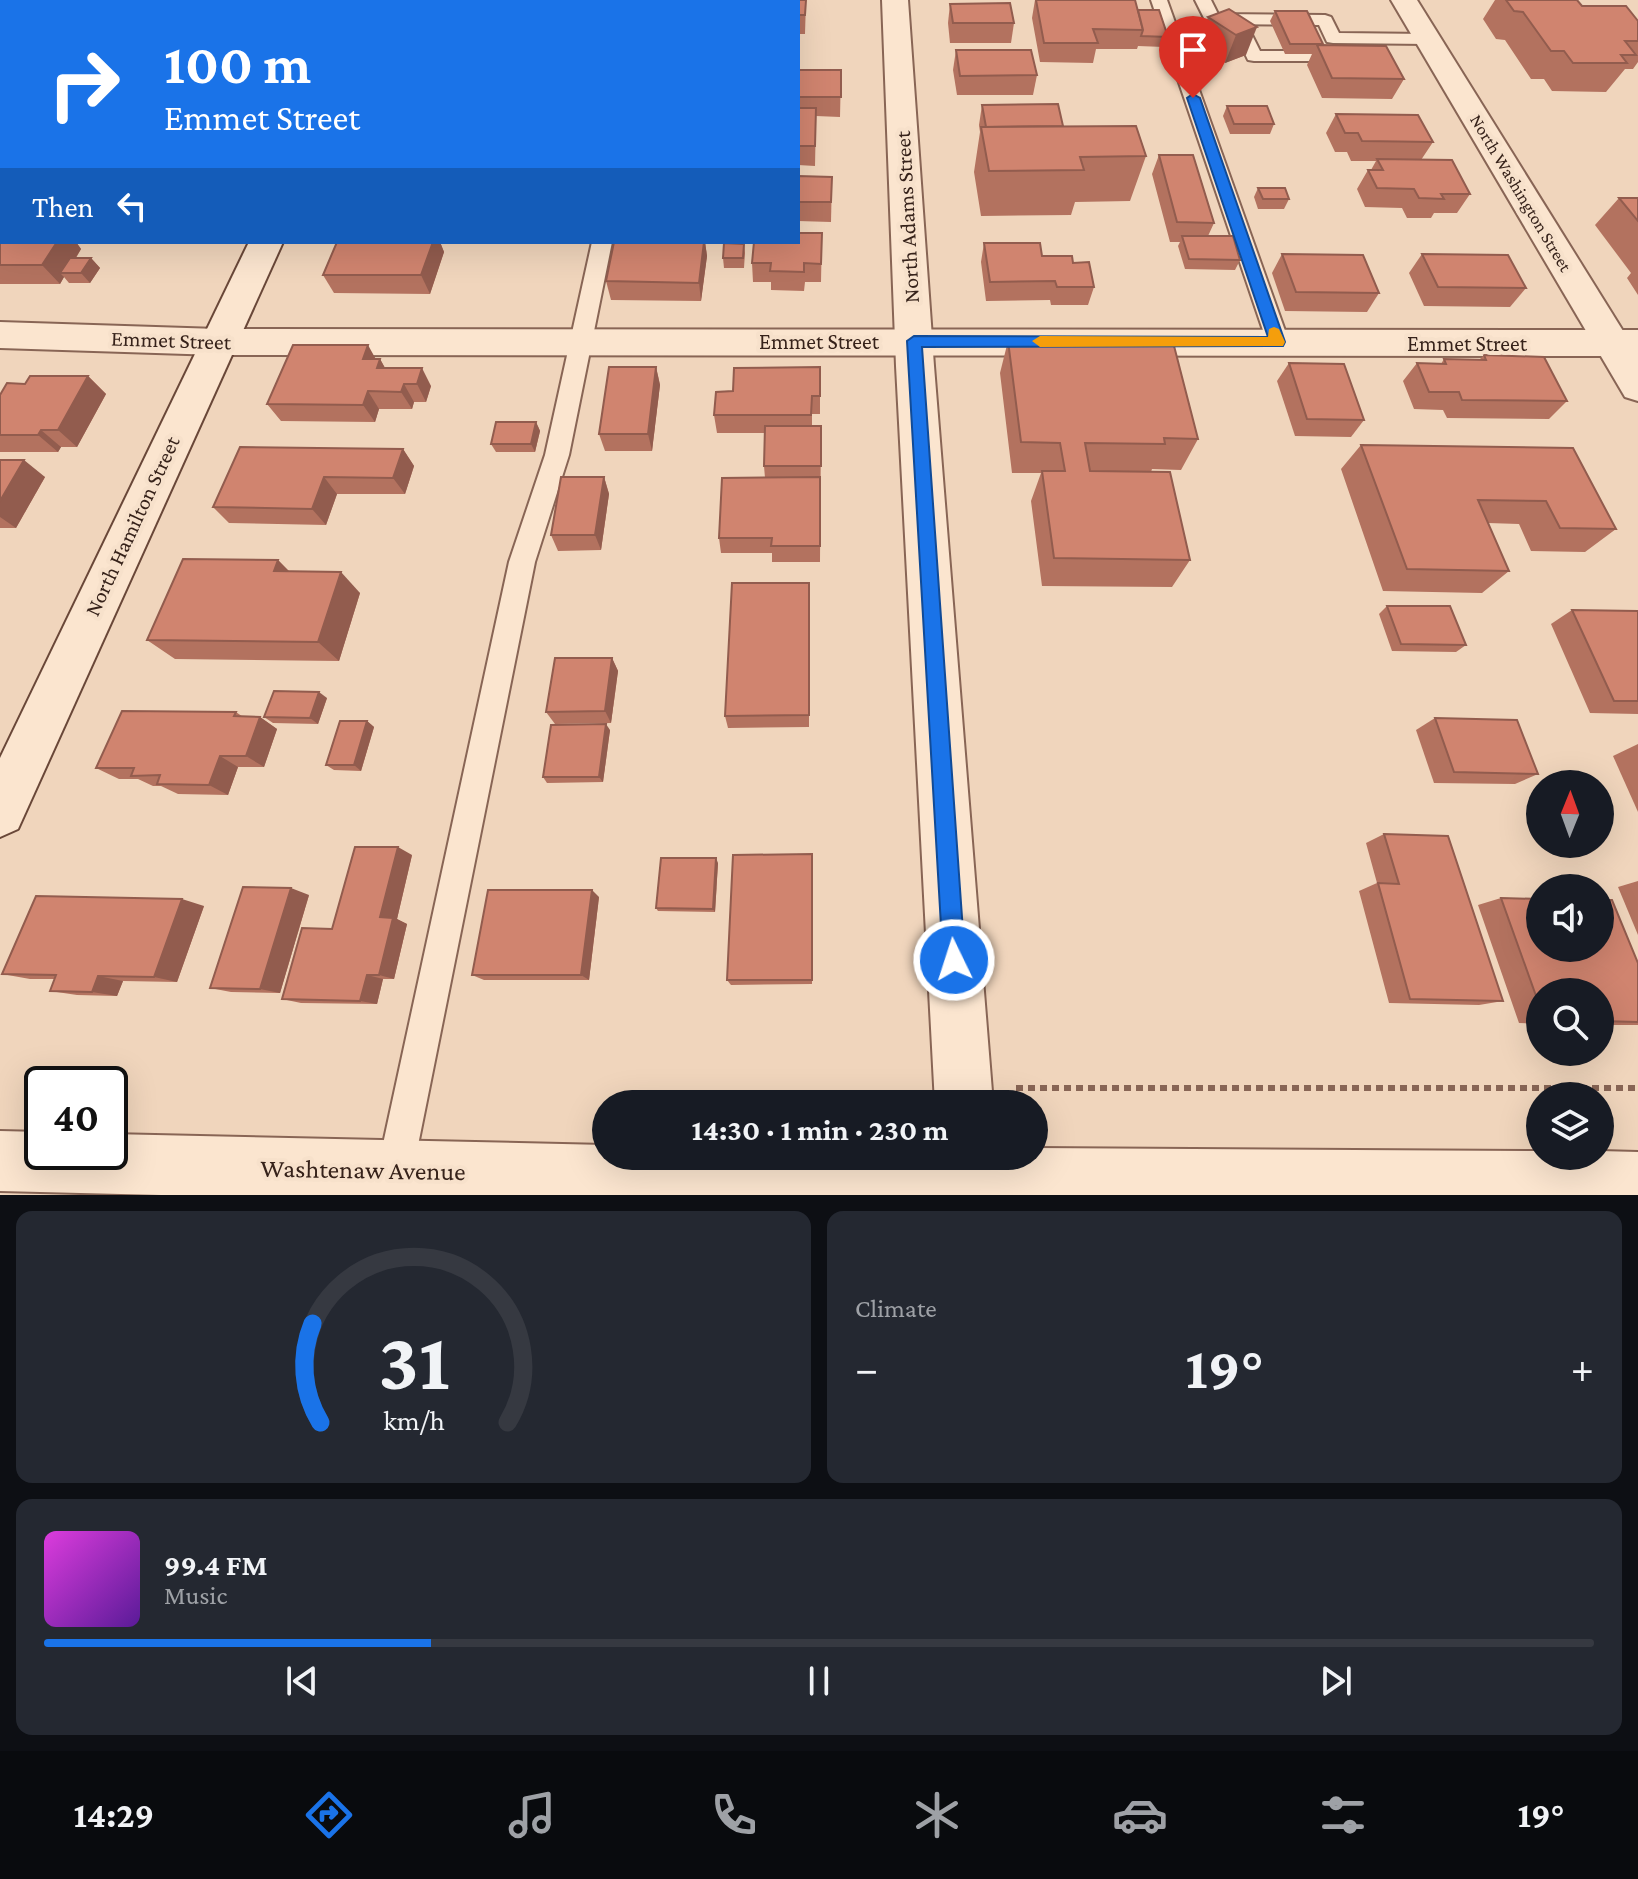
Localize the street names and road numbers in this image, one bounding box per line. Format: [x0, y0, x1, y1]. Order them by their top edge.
street label: North Washington Street [1466, 111, 1576, 276]
street label: North Adams Street [890, 129, 924, 304]
street label: Emmet Street [111, 325, 232, 355]
street label: Emmet Street [759, 329, 880, 354]
street label: Emmet Street [1407, 331, 1528, 356]
street label: North Hamilton Street [79, 431, 185, 620]
street label: Washtenaw Avenue [260, 1154, 466, 1186]

